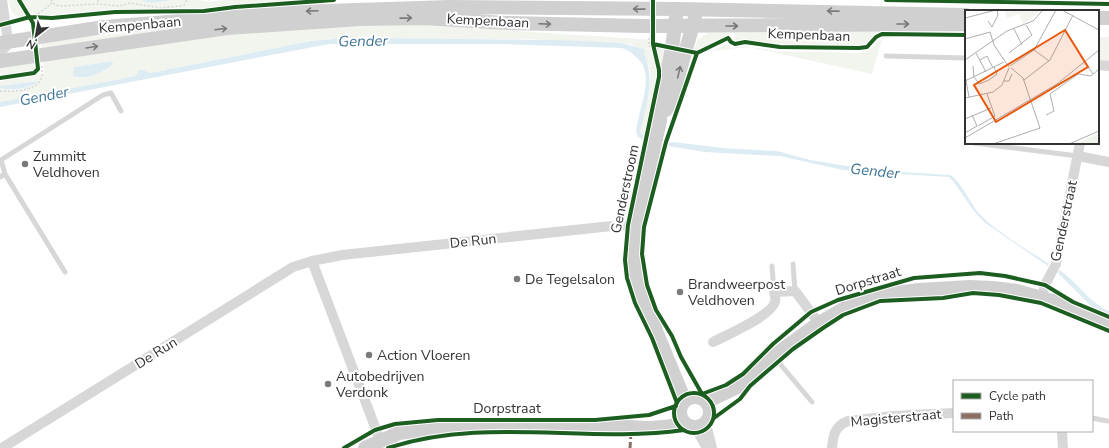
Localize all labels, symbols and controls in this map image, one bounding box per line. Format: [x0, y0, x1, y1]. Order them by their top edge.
one-way arrow [633, 5, 646, 12]
one-way arrow [306, 7, 319, 15]
one-way arrow [827, 8, 840, 15]
street label: Kempenbaan [446, 9, 530, 33]
inset map [965, 10, 1099, 144]
street label: Kempenbaan [98, 12, 182, 38]
one-way arrow [399, 14, 412, 22]
north arrow [16, 16, 56, 56]
one-way arrow [538, 20, 551, 28]
one-way arrow [896, 20, 909, 28]
one-way arrow [725, 22, 738, 30]
street label: Kempenbaan [767, 24, 851, 46]
one-way arrow [214, 25, 227, 33]
water label: Gender [338, 31, 389, 51]
text: N [24, 36, 38, 53]
one-way arrow [85, 43, 98, 51]
one-way arrow [675, 66, 683, 79]
water label: Gender [18, 81, 71, 111]
street label: Genderstroom [606, 143, 644, 235]
place label: Zummitt Veldhoven [32, 147, 100, 182]
water label: Gender [849, 158, 901, 184]
marker: Zummitt Veldhoven [20, 159, 30, 169]
street label: Genderstraat [1046, 179, 1082, 263]
street label: De Run [449, 229, 497, 253]
street label: Dorpstraat [833, 262, 903, 300]
place label: De Tegelsalon [525, 270, 615, 289]
marker: De Tegelsalon [512, 274, 522, 284]
place label: Brandweerpost Veldhoven [687, 275, 785, 310]
marker: Brandweerpost Veldhoven [675, 287, 685, 297]
street label: De Run [131, 333, 181, 373]
place label: Action Vloeren [377, 346, 470, 365]
marker: Action Vloeren [364, 350, 374, 360]
place label: Autobedrijven Verdonk [335, 367, 425, 402]
marker: Autobedrijven Verdonk [323, 379, 333, 389]
legend [953, 380, 1093, 432]
text: Cycle path [989, 388, 1046, 404]
street label: Dorpstraat [473, 399, 541, 418]
street label: Magisterstraat [850, 405, 942, 431]
text: Path [989, 408, 1014, 424]

